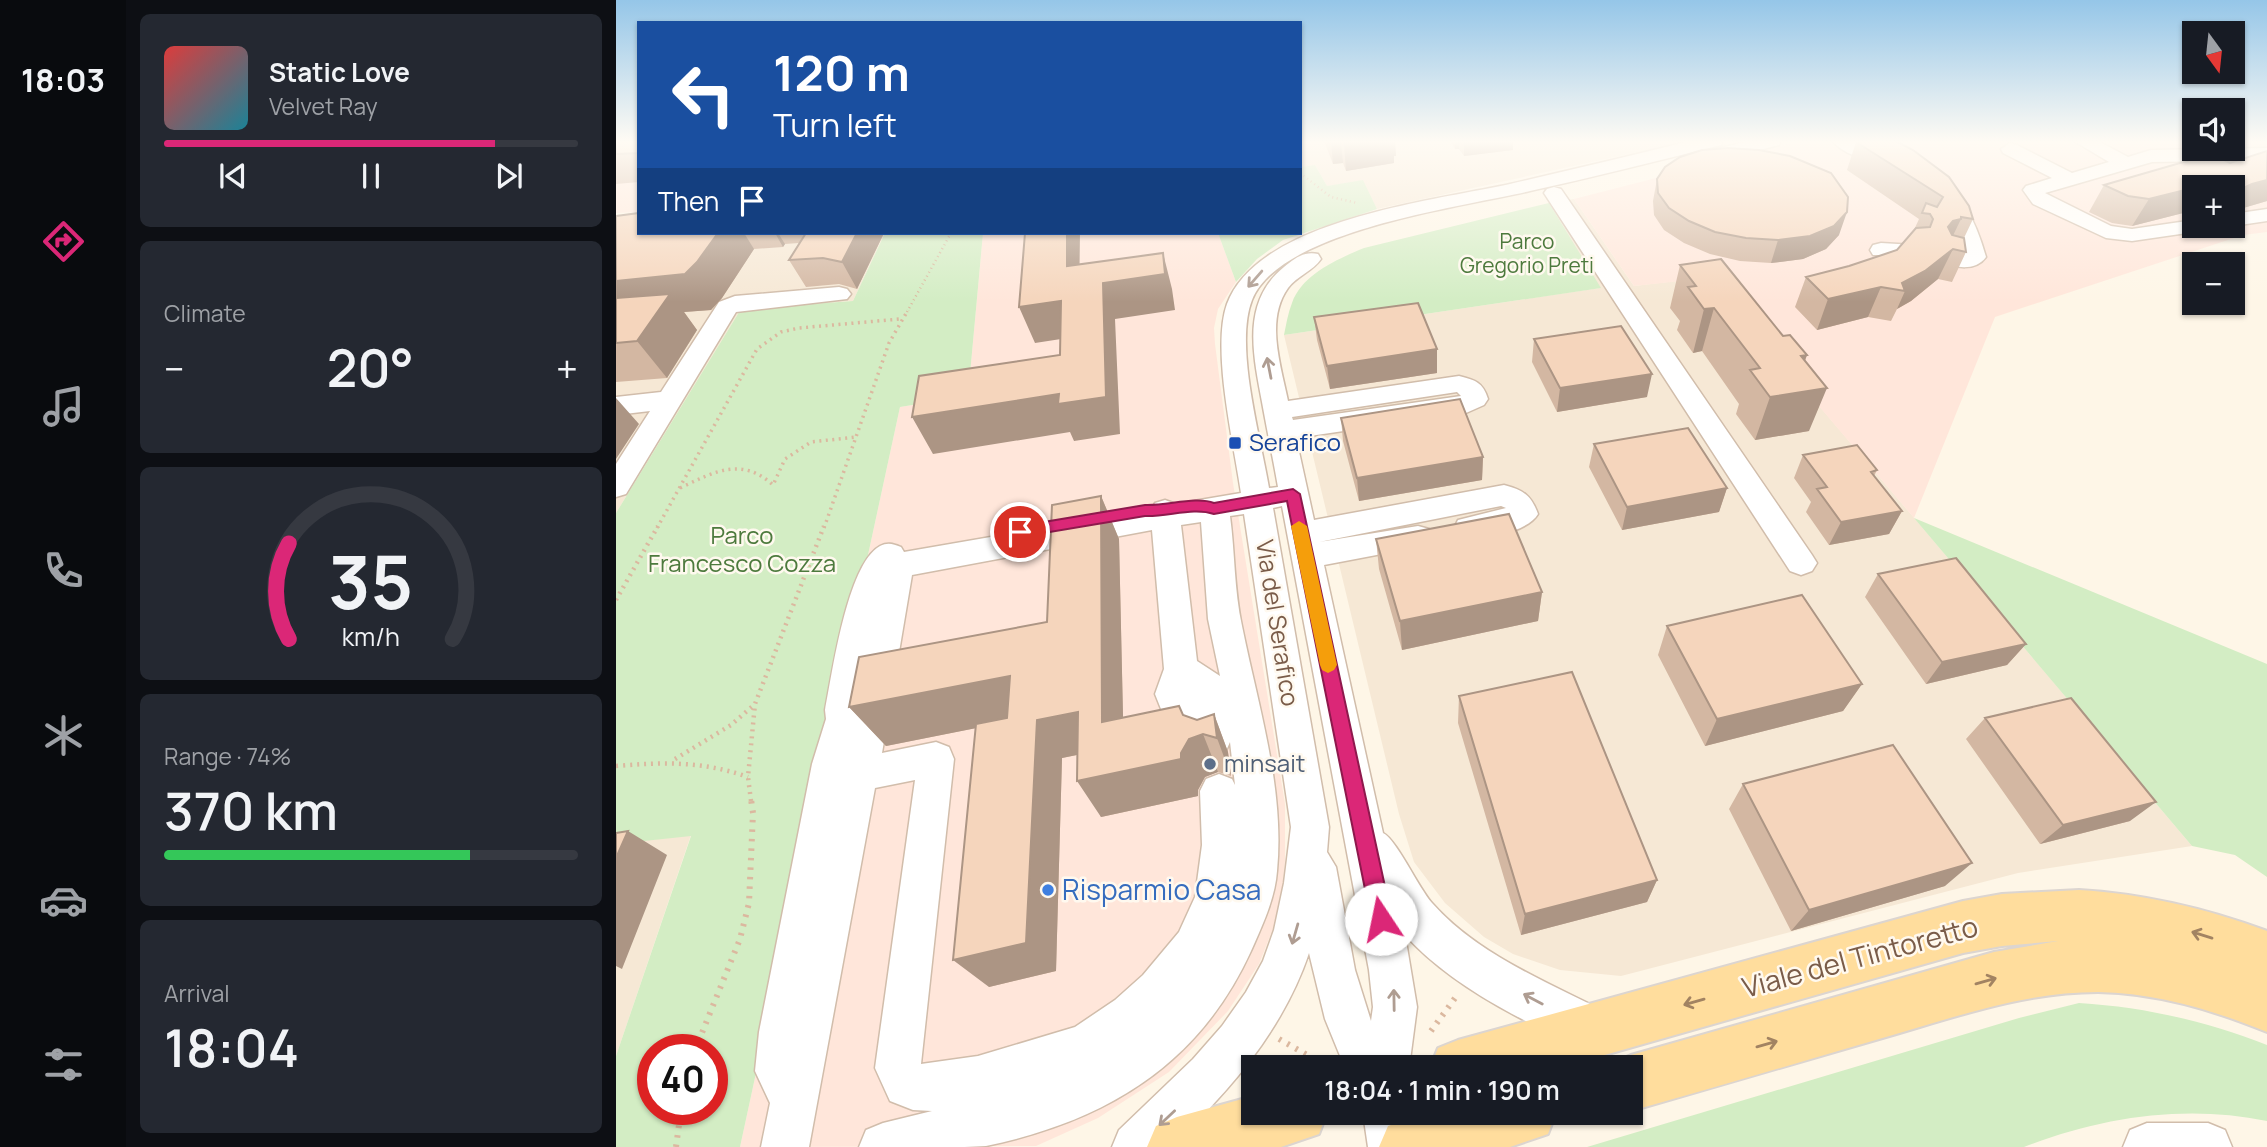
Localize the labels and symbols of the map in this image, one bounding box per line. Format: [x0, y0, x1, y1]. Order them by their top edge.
north arrow [2182, 21, 2245, 84]
park label: Parco Gregorio Preti [1460, 227, 1594, 279]
one-way arrow [1247, 270, 1263, 288]
one-way arrow [1261, 357, 1275, 380]
place label: Serafico [1249, 425, 1341, 458]
marker: Serafico [1227, 435, 1243, 451]
pin [990, 502, 1050, 562]
park label: Parco Francesco Cozza [648, 518, 836, 579]
street label: Via del Serafico [1249, 537, 1308, 708]
place label: minsait [1224, 746, 1305, 779]
marker: minsait [1202, 756, 1218, 772]
place label: Risparmio Casa [1062, 870, 1261, 908]
marker: Risparmio Casa [1040, 882, 1056, 898]
position arrow [1344, 882, 1418, 956]
street label: Viale del Tintoretto [1738, 906, 1982, 1006]
one-way arrow [1287, 923, 1300, 945]
one-way arrow [2191, 928, 2213, 941]
one-way arrow [1975, 974, 1997, 987]
one-way arrow [1387, 989, 1401, 1012]
one-way arrow [1523, 991, 1544, 1005]
one-way arrow [1683, 996, 1706, 1009]
speed limit sign: 40 [637, 1034, 728, 1125]
one-way arrow [1755, 1037, 1778, 1050]
one-way arrow [1158, 1110, 1175, 1127]

